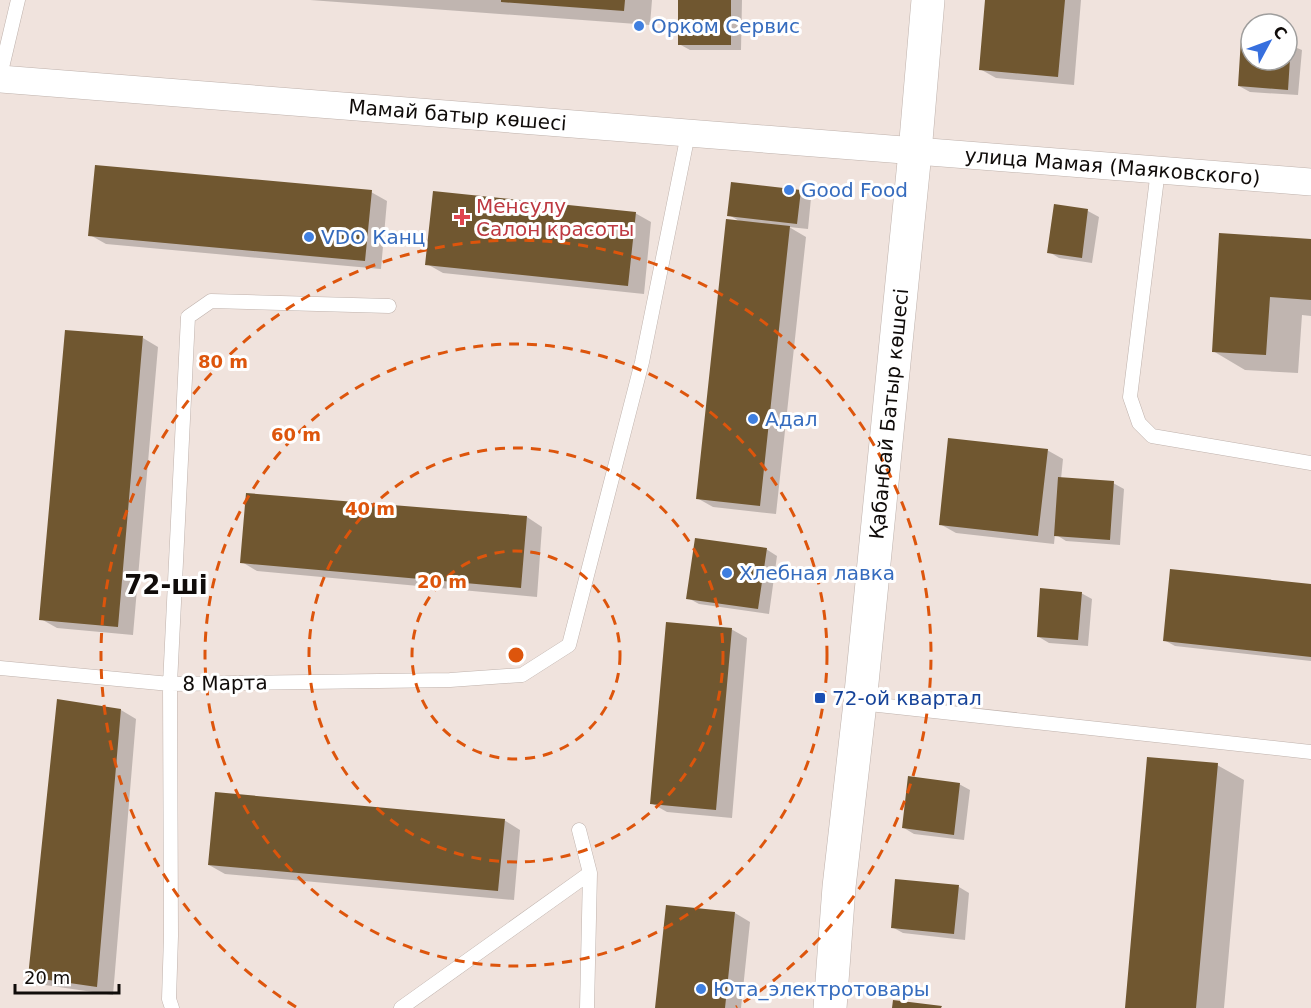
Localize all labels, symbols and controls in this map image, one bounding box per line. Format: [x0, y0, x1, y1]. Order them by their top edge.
north arrow [1239, 12, 1299, 72]
place label: Орком Сервис [651, 14, 800, 38]
marker: Орком Сервис [632, 19, 646, 33]
text: С [1269, 22, 1291, 43]
street label: Мамай батыр көшесі [348, 94, 568, 135]
street label: улица Мамая (Маяковского) [964, 143, 1261, 190]
place label: Good Food [801, 178, 908, 202]
marker: Good Food [782, 183, 796, 197]
place label: Менсулу Салон красоты [476, 194, 634, 241]
marker: Менсулу Салон красоты [453, 208, 471, 226]
place label: VDO Канц [321, 225, 425, 249]
marker: VDO Канц [302, 230, 316, 244]
street label: Қабанбай Батыр көшесі [864, 287, 913, 541]
text: 80 m [198, 351, 248, 372]
place label: Адал [765, 407, 818, 431]
marker: Адал [746, 412, 760, 426]
text: 60 m [271, 424, 321, 445]
text: 40 m [345, 498, 395, 519]
place label: Хлебная лавка [739, 561, 895, 585]
marker: Хлебная лавка [720, 566, 734, 580]
district label: 72-ші [124, 570, 208, 600]
text: 20 m [417, 571, 467, 592]
centre of rings [506, 645, 526, 665]
street label: 8 Марта [182, 670, 268, 696]
place label: 72-ой квартал [832, 686, 982, 710]
marker: 72-ой квартал [813, 691, 827, 705]
scale bar [15, 957, 118, 995]
text: 20 m [24, 967, 70, 988]
place label: Юта_электротовары [713, 977, 930, 1001]
marker: Юта_электротовары [694, 982, 708, 996]

